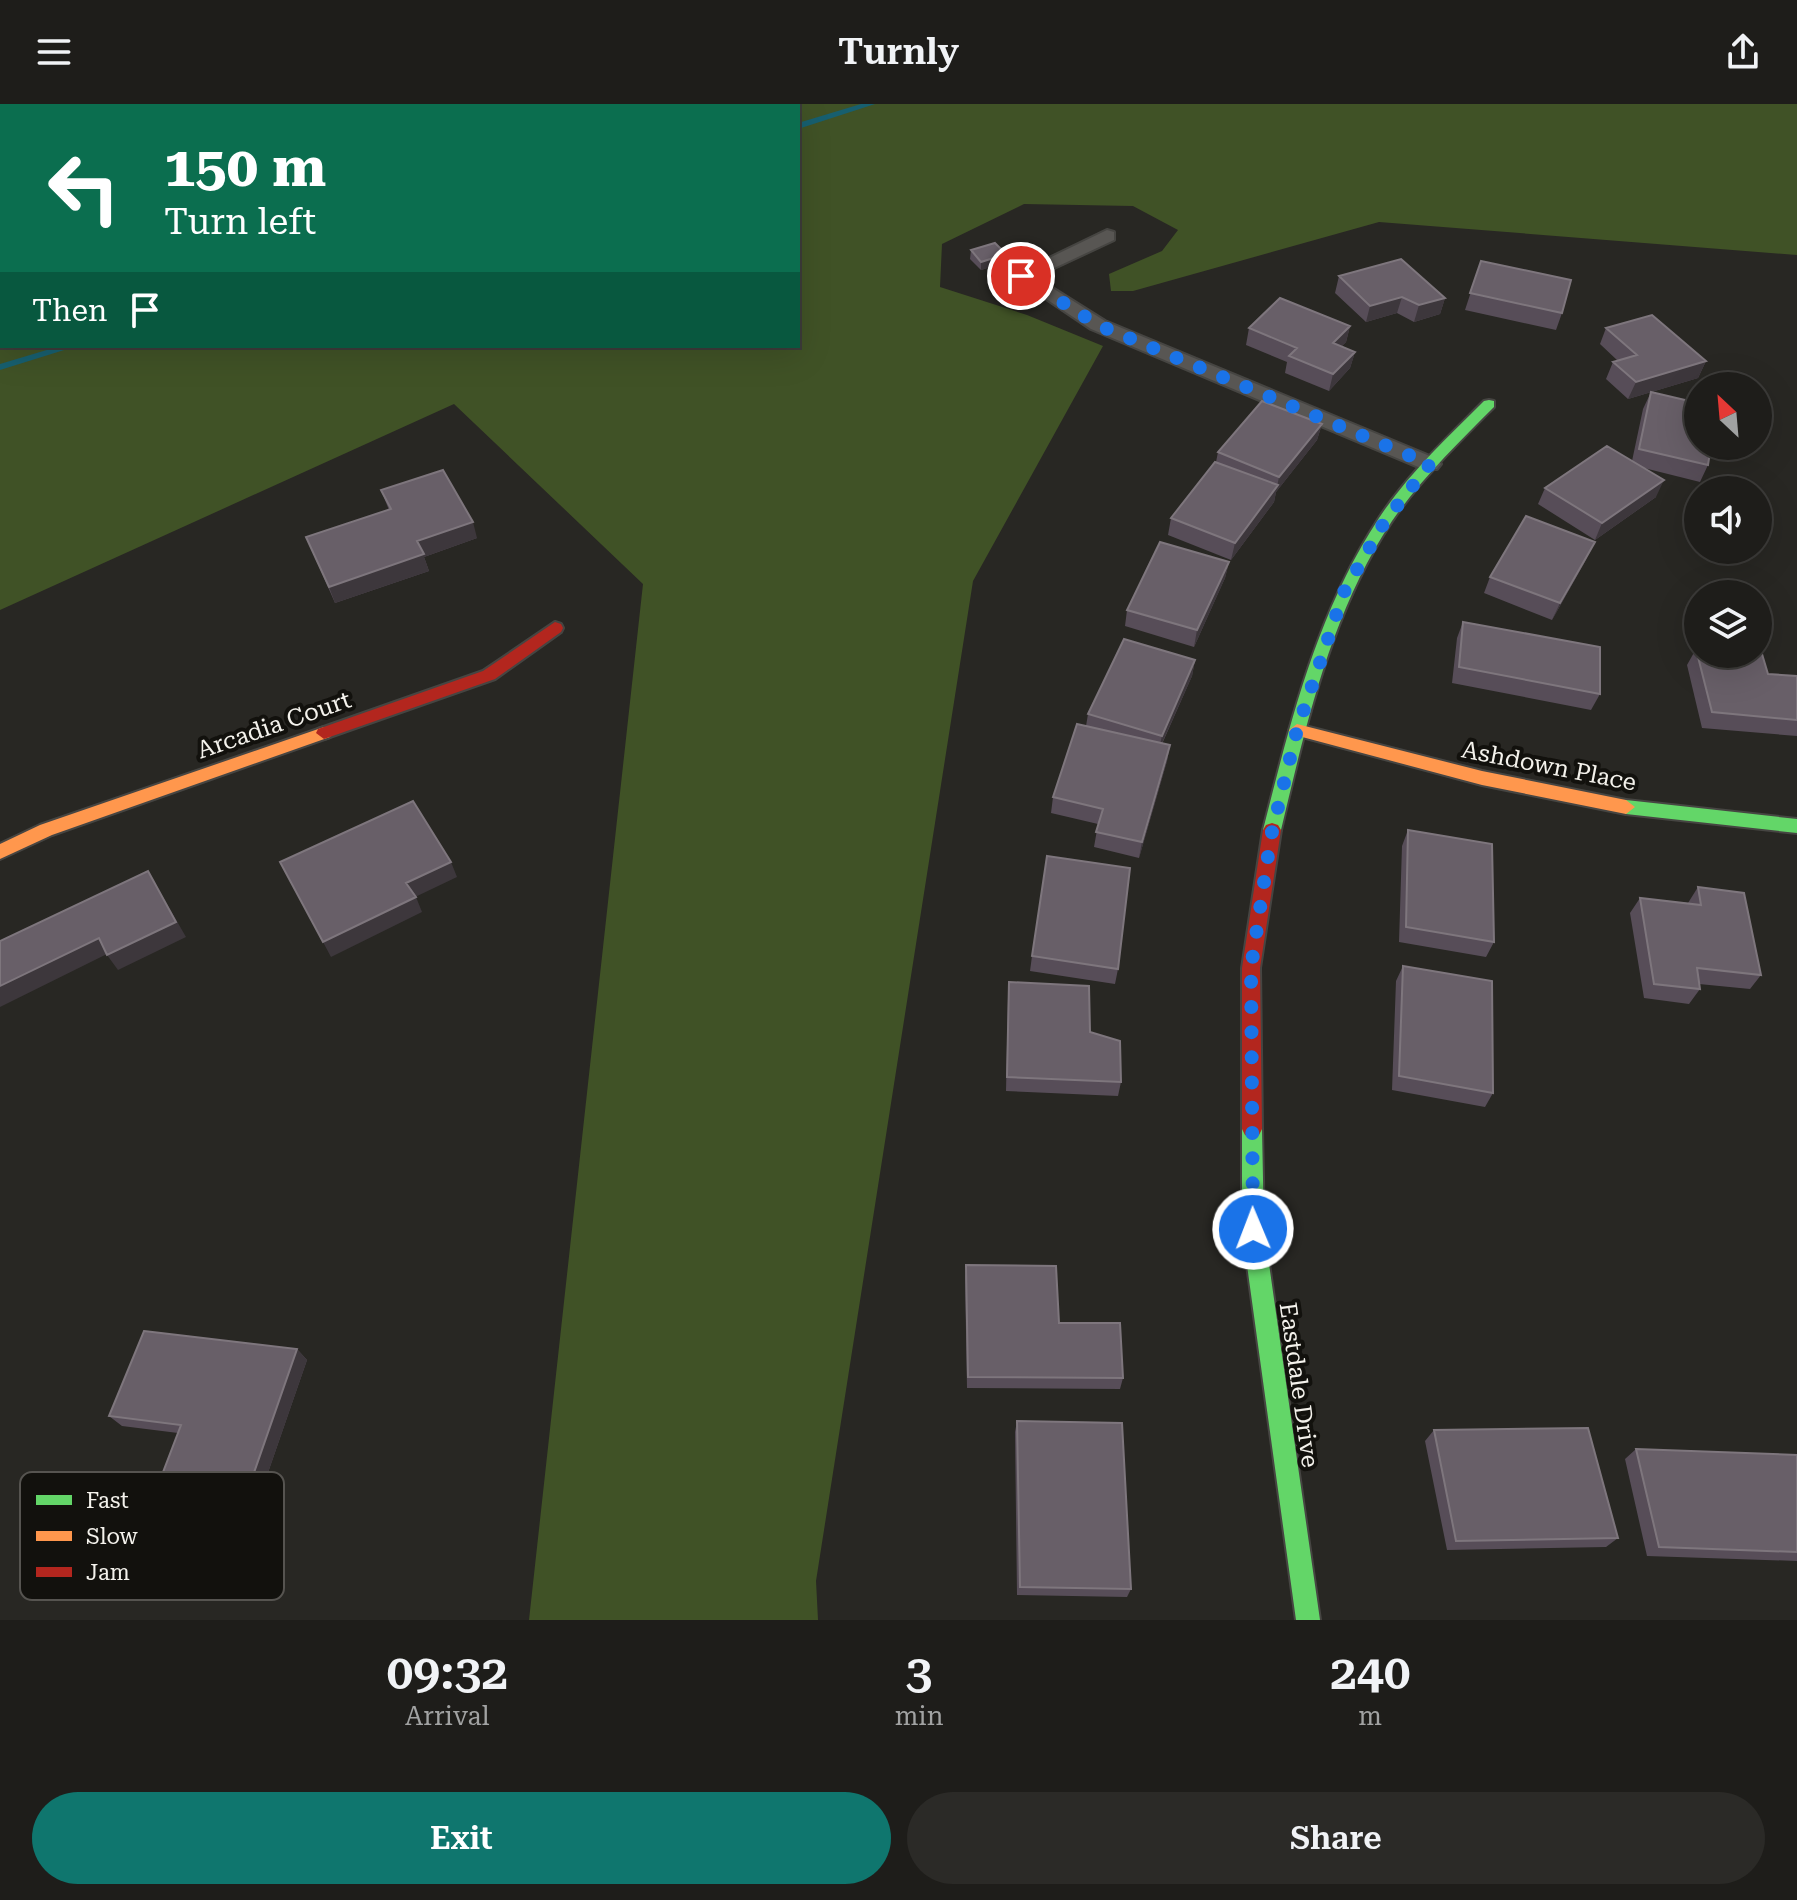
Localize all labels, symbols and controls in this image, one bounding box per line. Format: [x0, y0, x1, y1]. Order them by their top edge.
icon: menu [32, 30, 76, 74]
icon: share [1721, 30, 1765, 74]
text: Turnly [838, 31, 959, 73]
text: 150 m [164, 134, 326, 200]
icon: left [32, 136, 136, 240]
text: Turn left [164, 201, 316, 243]
pin [987, 242, 1055, 310]
icon: arrive [999, 254, 1043, 298]
icon: arrive [123, 288, 167, 332]
text: Then [32, 293, 107, 328]
north arrow [1684, 372, 1772, 460]
map controls [1684, 372, 1772, 668]
button: sound [1684, 476, 1772, 564]
button: layers [1684, 580, 1772, 668]
street label: Arcadia Court [193, 686, 355, 764]
street label: Ashdown Place [1459, 735, 1639, 797]
position arrow [1211, 1187, 1295, 1271]
street label: Eastdale Drive [1274, 1301, 1324, 1469]
legend [20, 1472, 284, 1600]
text: Fast [86, 1488, 129, 1513]
text: Slow [86, 1524, 139, 1549]
text: Jam [86, 1560, 130, 1585]
text: 09:32 [386, 1645, 508, 1701]
text: 3 [906, 1645, 932, 1701]
text: 240 [1330, 1645, 1411, 1701]
text: Arrival [405, 1701, 490, 1731]
text: min [895, 1701, 943, 1731]
text: m [1358, 1701, 1382, 1731]
button: Exit [32, 1792, 891, 1884]
button: Share [907, 1792, 1765, 1884]

